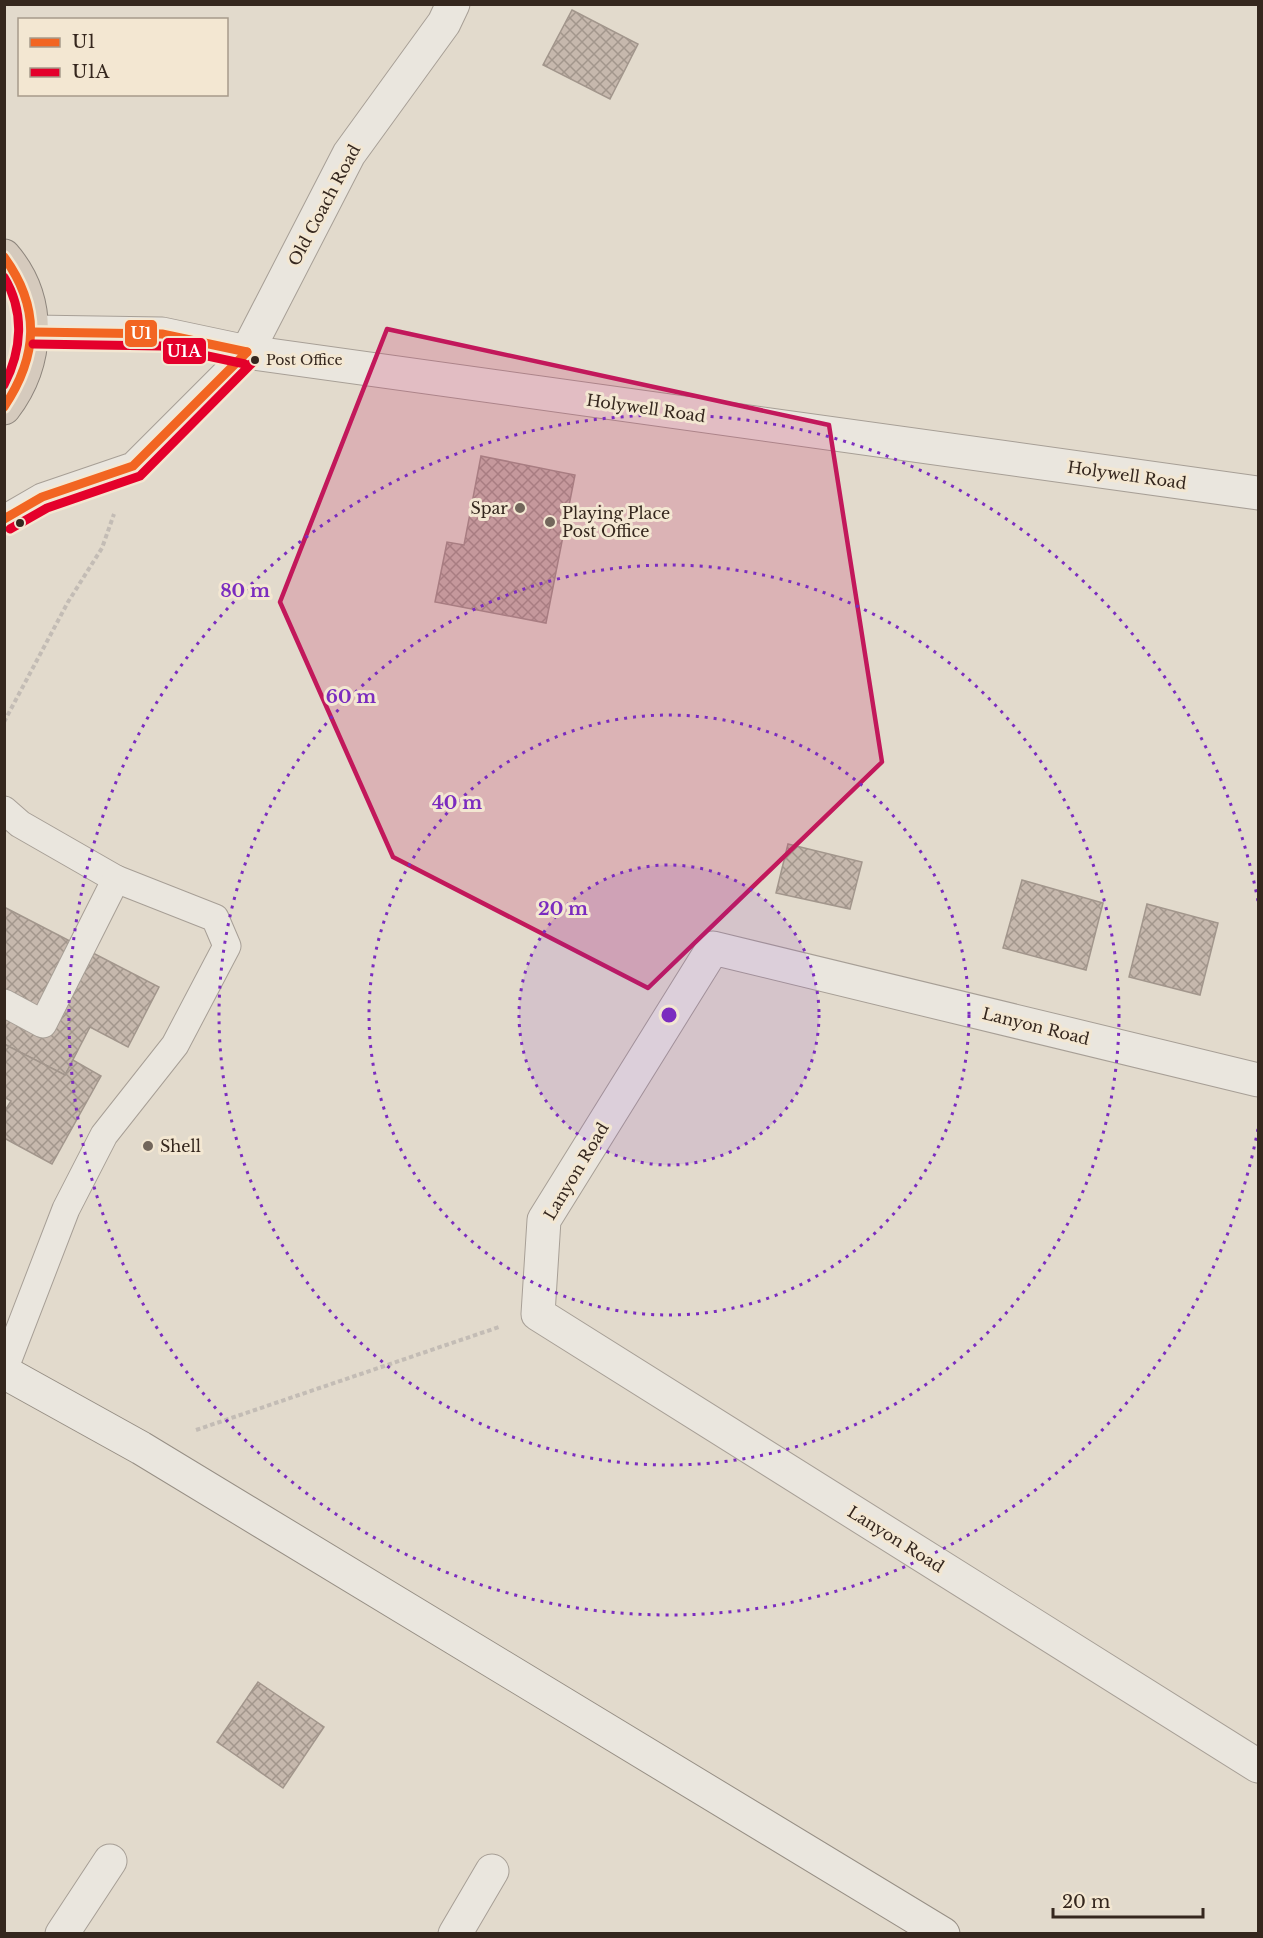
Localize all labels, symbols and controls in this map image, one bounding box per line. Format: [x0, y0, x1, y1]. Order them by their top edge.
legend [18, 18, 228, 96]
text: U1 [72, 31, 96, 53]
text: U1A [72, 61, 111, 83]
street label: Old Coach Road [284, 141, 364, 269]
line badge: U1 [124, 319, 158, 348]
text: U1 [130, 323, 152, 343]
line badge: U1A [162, 337, 207, 365]
text: U1A [167, 341, 202, 361]
place label: Post Office [266, 351, 342, 369]
marker: Post Office [249, 354, 261, 366]
street label: Holywell Road [585, 390, 707, 426]
street label: Holywell Road [1066, 457, 1188, 493]
place label: Spar [470, 498, 508, 518]
marker: Spar [513, 501, 527, 515]
place label: Playing Place Post Office [562, 503, 670, 541]
marker: Playing Place Post Office [543, 515, 557, 529]
unlabelled marker [14, 517, 26, 529]
text: 80 m [220, 580, 270, 602]
text: 60 m [326, 686, 376, 708]
text: 40 m [432, 792, 482, 814]
text: 20 m [538, 898, 588, 920]
street label: Lanyon Road [980, 1003, 1092, 1049]
centre of rings [659, 1005, 679, 1025]
street label: Lanyon Road [539, 1119, 613, 1223]
place label: Shell [160, 1136, 201, 1156]
marker: Shell [141, 1139, 155, 1153]
street label: Lanyon Road [844, 1501, 948, 1577]
scale bar [1053, 1881, 1203, 1919]
text: 20 m [1062, 1891, 1110, 1913]

